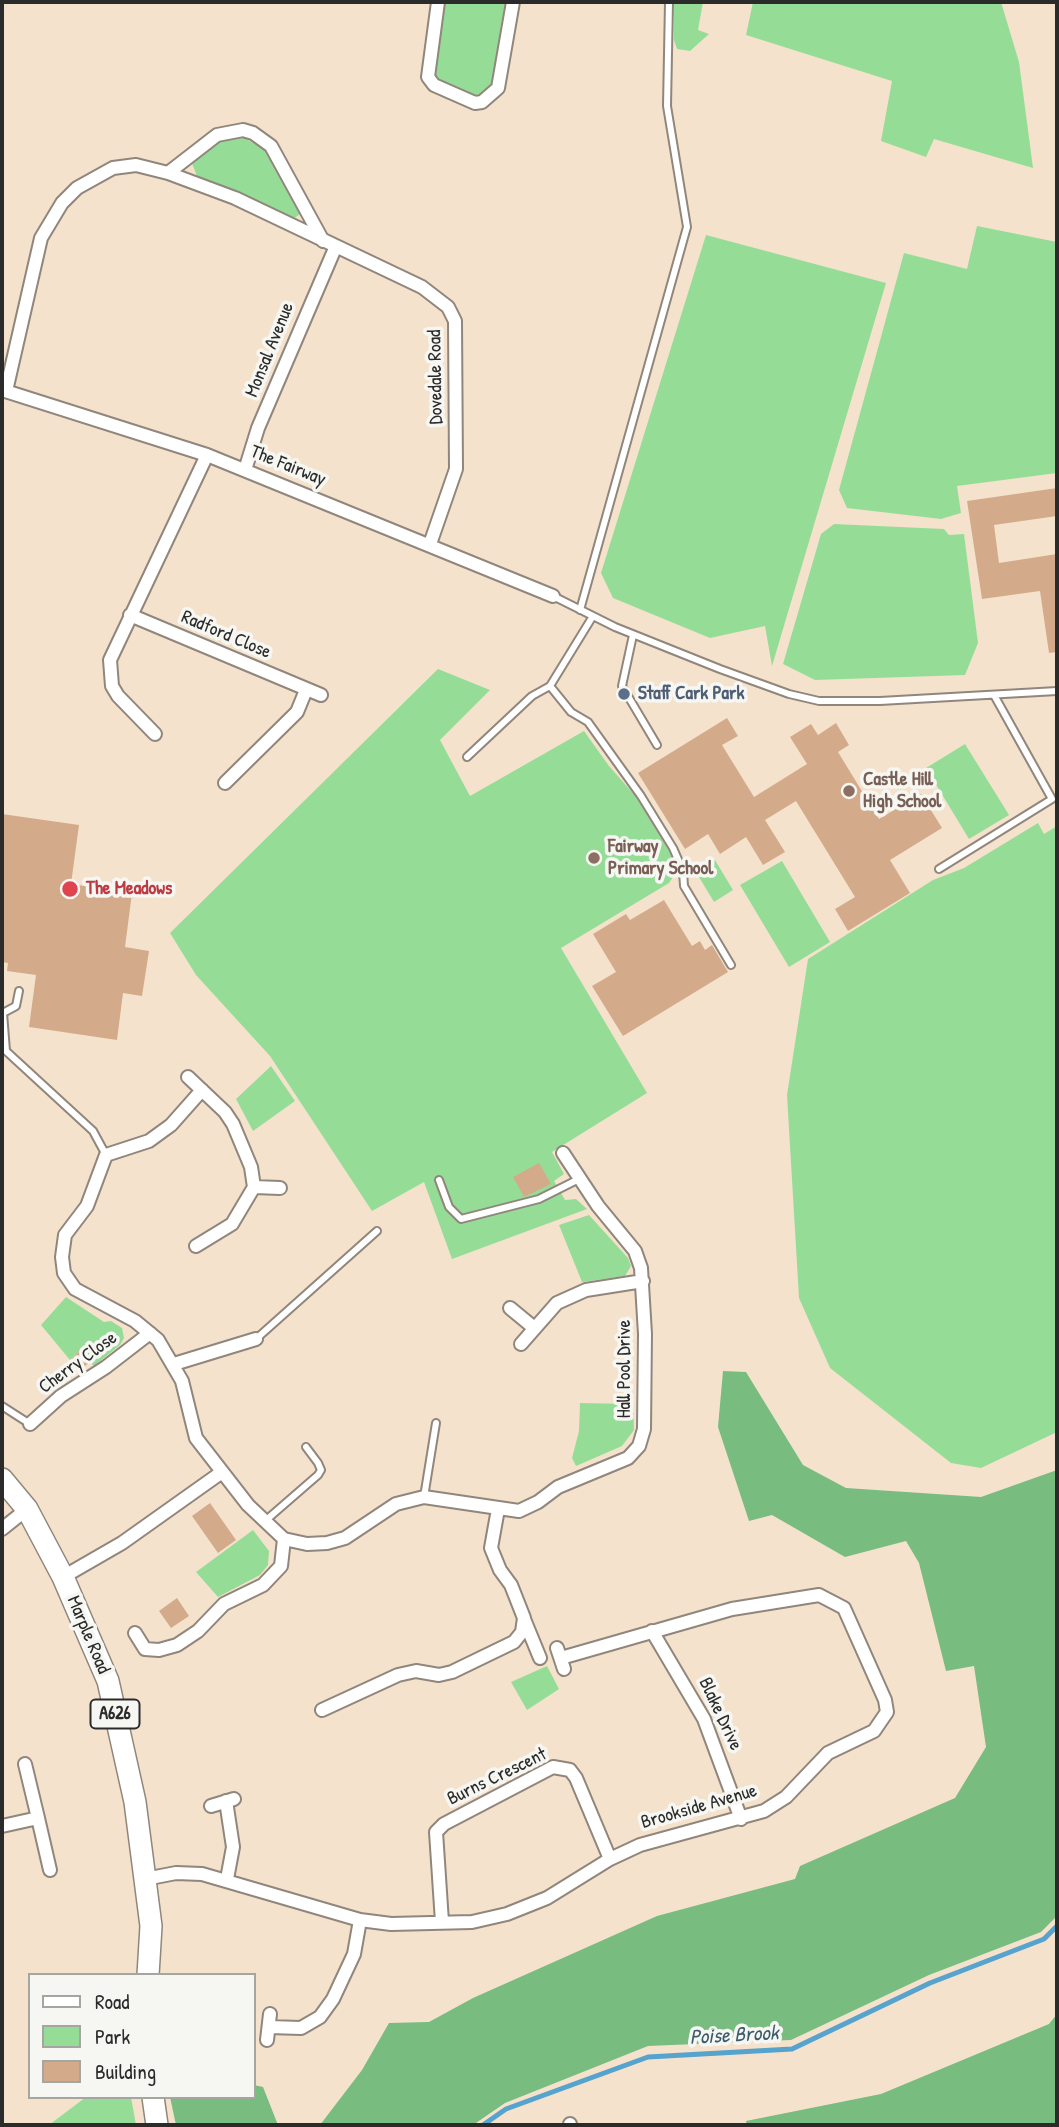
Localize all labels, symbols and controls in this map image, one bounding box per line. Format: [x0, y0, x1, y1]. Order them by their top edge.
street label: Monsal Avenue [241, 299, 299, 401]
street label: Dovedale Road [424, 329, 448, 425]
street label: The Fairway [247, 441, 329, 491]
street label: Radford Close [178, 606, 274, 664]
place label: Staff Cark Park [638, 683, 744, 705]
marker: Staff Cark Park [616, 686, 632, 702]
place label: Castle Hill High School [863, 769, 941, 813]
marker: Castle Hill High School [841, 783, 857, 799]
place label: Fairway Primary School [608, 836, 713, 880]
marker: Fairway Primary School [586, 850, 602, 866]
place label: The Meadows [86, 878, 172, 900]
marker: The Meadows [60, 879, 80, 899]
street label: Hall Pool Drive [614, 1320, 636, 1418]
street label: Cherry Close [34, 1327, 122, 1399]
street label: Marple Road [61, 1593, 115, 1677]
street label: Blake Drive [693, 1674, 747, 1754]
road number: A626 [90, 1700, 140, 1728]
street label: Burns Crescent [444, 1743, 550, 1811]
street label: Brookside Avenue [639, 1780, 759, 1834]
legend [28, 1973, 256, 2099]
text: Road [95, 1987, 129, 2016]
water label: Poise Brook [689, 2021, 779, 2051]
text: Park [95, 2022, 130, 2051]
text: Building [95, 2057, 156, 2086]

